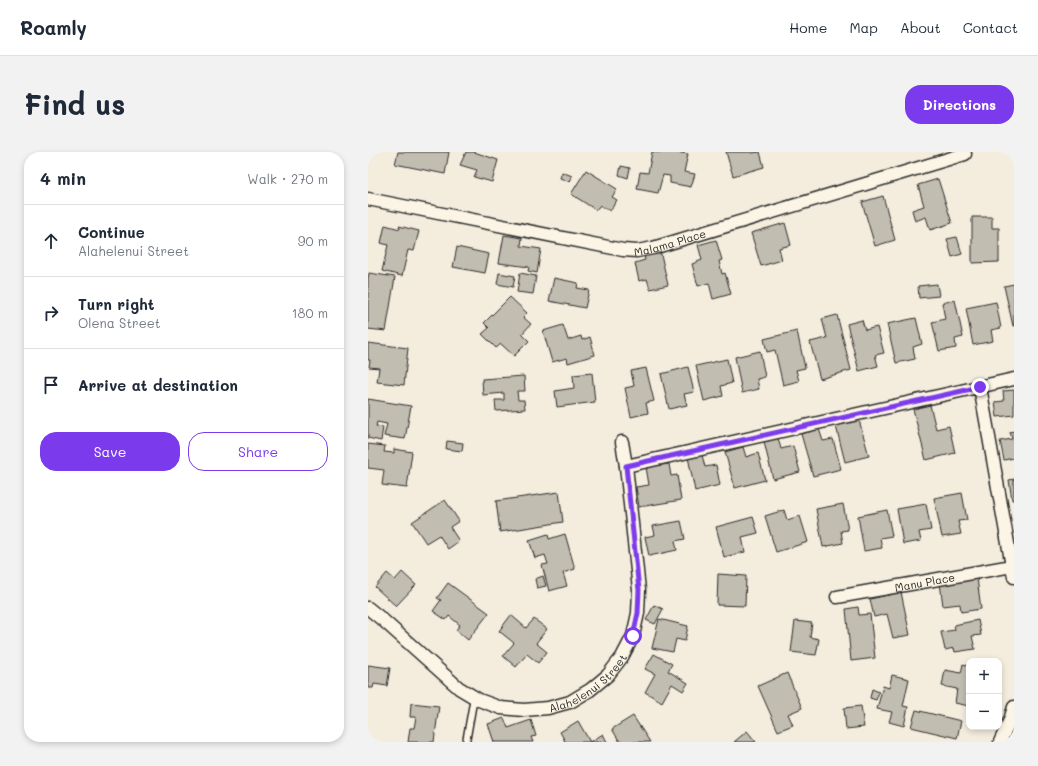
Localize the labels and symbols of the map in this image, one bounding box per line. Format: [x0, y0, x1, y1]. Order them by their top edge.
street label: Malama Place [633, 225, 708, 259]
route end [971, 378, 989, 396]
street label: Manu Place [893, 569, 956, 594]
route start [624, 627, 642, 645]
street label: Alahelenui Street [547, 651, 630, 715]

